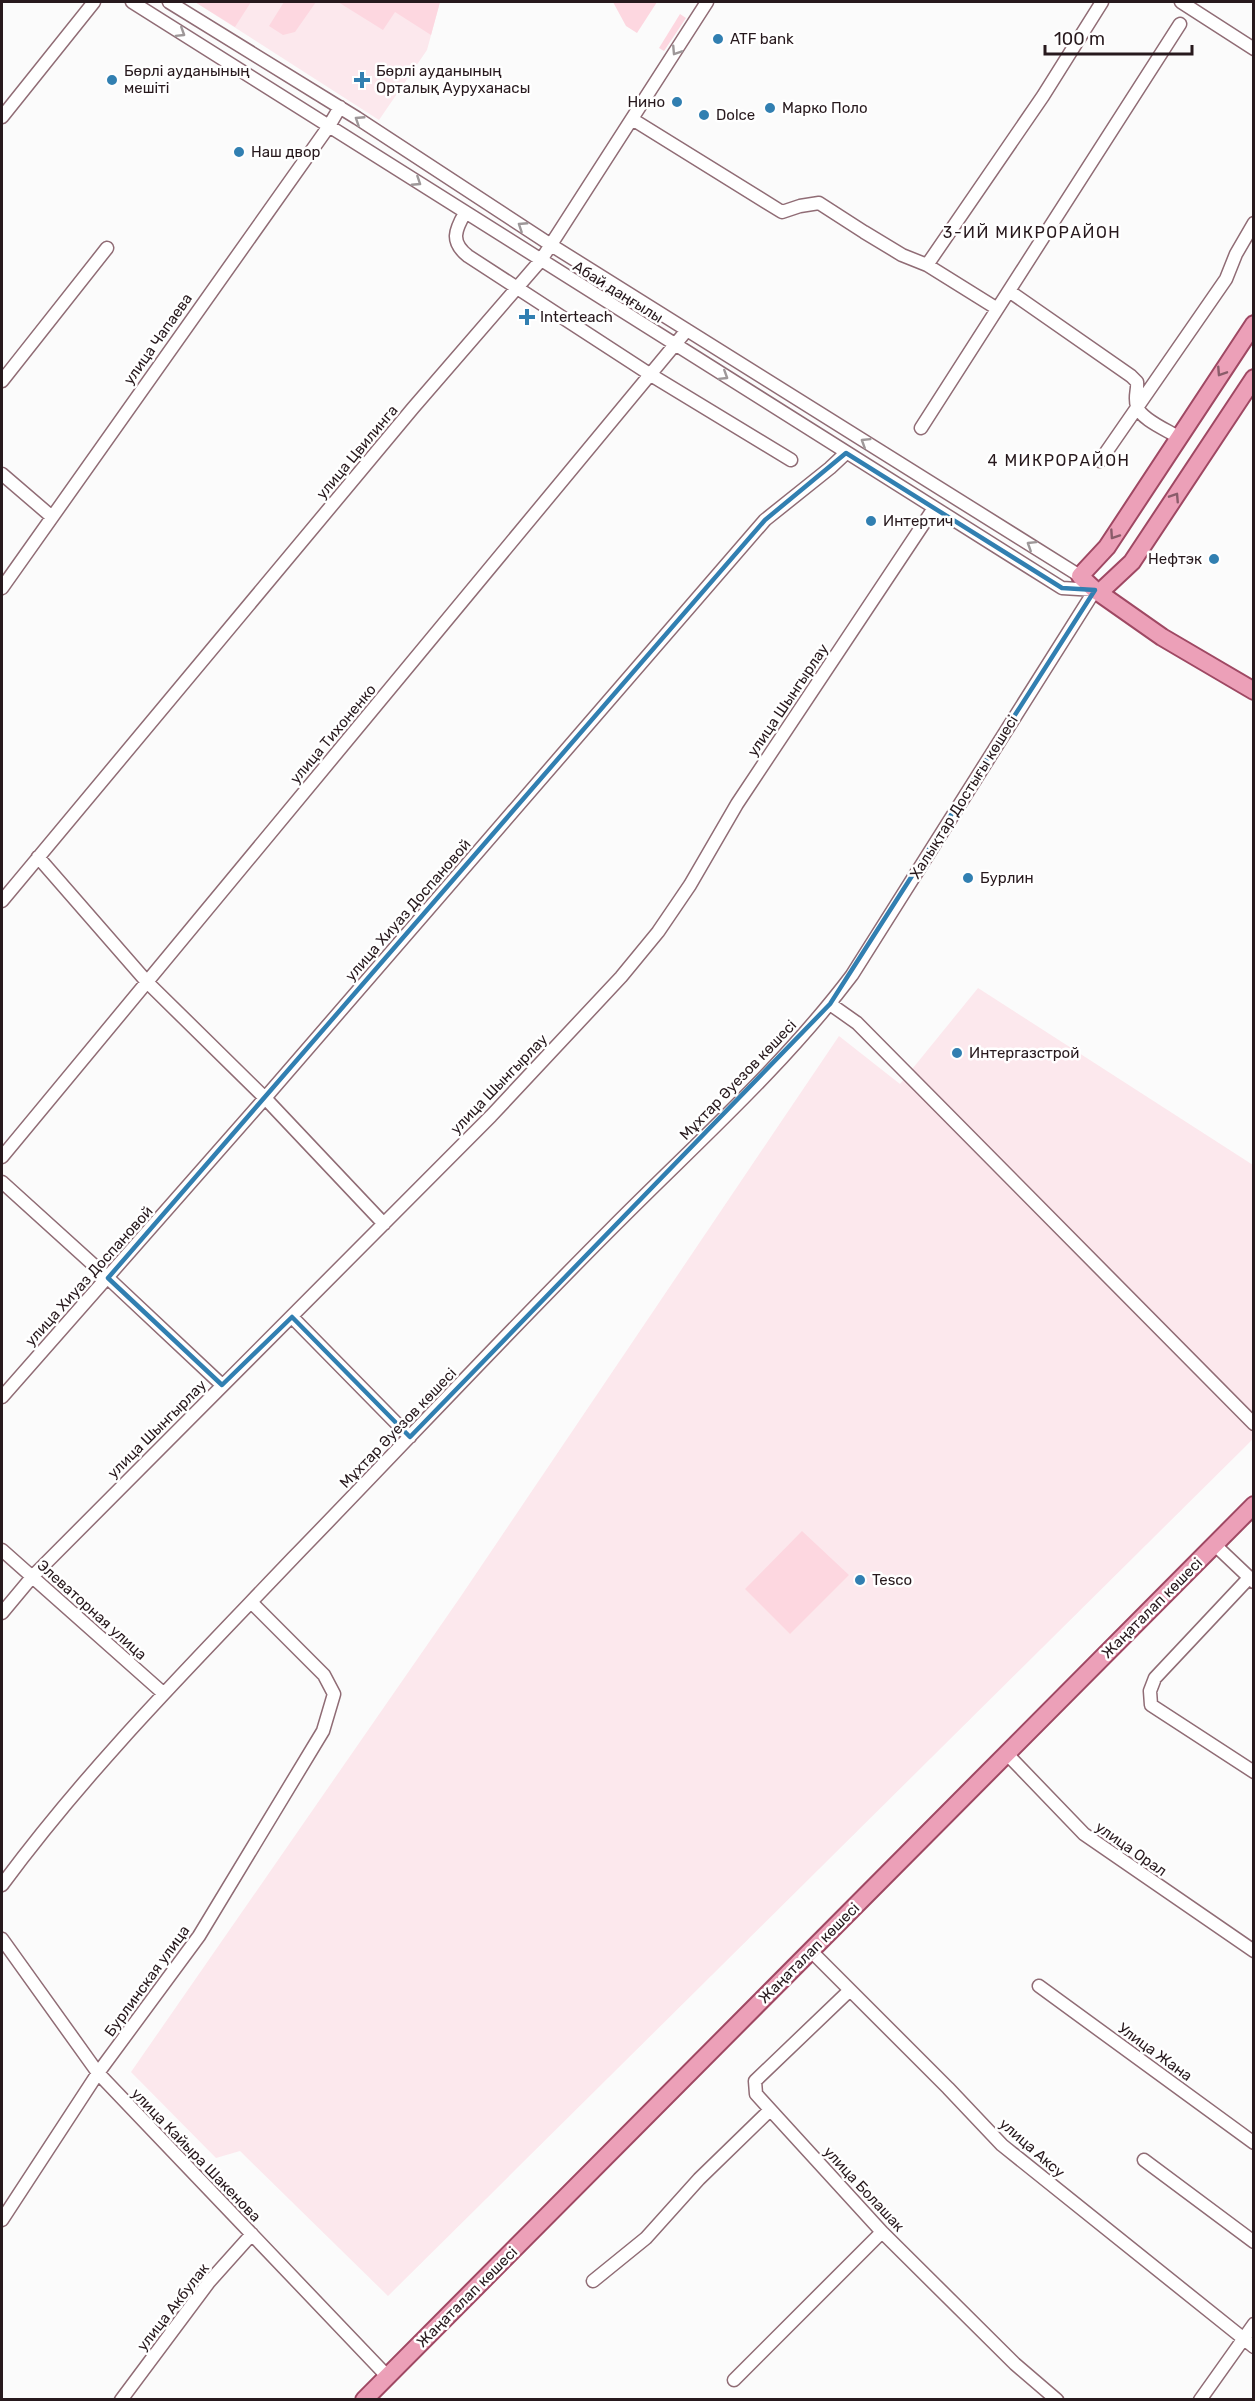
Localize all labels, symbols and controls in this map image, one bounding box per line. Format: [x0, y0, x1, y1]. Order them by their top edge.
scale bar [1045, 18, 1192, 56]
one-way arrow [175, 25, 185, 37]
text: 100 m [1054, 28, 1105, 50]
place label: ATF bank [730, 30, 794, 48]
marker: ATF bank [711, 32, 725, 46]
one-way arrow [671, 45, 683, 55]
place label: Бөрлі ауданының мешіті [124, 62, 250, 97]
place label: Бөрлі ауданының Орталық Ауруханасы [376, 62, 530, 97]
marker: Бөрлі ауданының Орталық Ауруханасы [353, 71, 371, 89]
marker: Бөрлі ауданының мешіті [105, 73, 119, 87]
place label: Нино [627, 93, 665, 111]
marker: Нино [670, 95, 684, 109]
place label: Марко Поло [782, 99, 868, 117]
marker: Марко Поло [763, 101, 777, 115]
place label: Dolce [716, 106, 755, 124]
marker: Dolce [697, 108, 711, 122]
one-way arrow [355, 115, 365, 127]
place label: Наш двор [251, 143, 320, 161]
marker: Наш двор [232, 145, 246, 159]
one-way arrow [410, 175, 421, 186]
one-way arrow [518, 222, 529, 233]
district label: 3-ИЙ МИКРОРАЙОН [943, 223, 1121, 242]
street label: Абай даңғылы [570, 257, 666, 327]
street label: улица Чапаева [120, 290, 196, 388]
marker: Interteach [518, 308, 536, 326]
place label: Interteach [540, 308, 613, 326]
one-way arrow [1217, 366, 1228, 377]
one-way arrow [718, 369, 728, 381]
street label: улица Цвилинга [312, 401, 402, 503]
one-way arrow [861, 437, 871, 449]
district label: 4 МИКРОРАЙОН [988, 451, 1130, 470]
one-way arrow [1168, 493, 1179, 504]
place label: Интертич [883, 512, 953, 530]
marker: Интертич [864, 514, 878, 528]
one-way arrow [1111, 529, 1122, 540]
one-way arrow [1027, 540, 1037, 552]
place label: Нефтэк [1148, 550, 1202, 568]
marker: Нефтэк [1207, 552, 1221, 566]
street label: улица Шынгырлау [744, 640, 832, 760]
street label: улица Тихоненко [286, 681, 380, 787]
street label: Халықтар Достығы көшесі [906, 712, 1022, 882]
street label: улица Хиуаз Доспановой [342, 835, 474, 985]
place label: Бурлин [980, 869, 1034, 887]
marker: Бурлин [961, 871, 975, 885]
street label: Мұхтар Әуезов көшесі [676, 1016, 800, 1144]
street label: улица Шынгырлау [447, 1030, 551, 1138]
place label: Интергазстрой [969, 1044, 1079, 1062]
marker: Интергазстрой [950, 1046, 964, 1060]
street label: улица Хиуаз Доспановой [21, 1202, 157, 1350]
street label: Мұхтар Әуезов көшесі [336, 1364, 460, 1492]
street label: улица Шынгырлау [104, 1376, 210, 1482]
street label: Жаңаталап көшесі [1098, 1554, 1206, 1662]
street label: Элеваторная улица [34, 1556, 150, 1664]
place label: Tesco [872, 1571, 912, 1589]
marker: Tesco [853, 1573, 867, 1587]
street label: улица Орал [1092, 1818, 1170, 1880]
street label: Жаңаталап көшесі [755, 1899, 863, 2007]
street label: Бурлинская улица [101, 1922, 193, 2040]
street label: Улица Жана [1114, 2019, 1196, 2085]
street label: улица Кайыра Шакенова [128, 2085, 264, 2225]
street label: улица Аксу [996, 2115, 1068, 2181]
street label: улица Болашак [820, 2143, 908, 2235]
street label: Жаңаталап көшесі [413, 2243, 521, 2351]
street label: улица Акбулак [133, 2260, 213, 2354]

